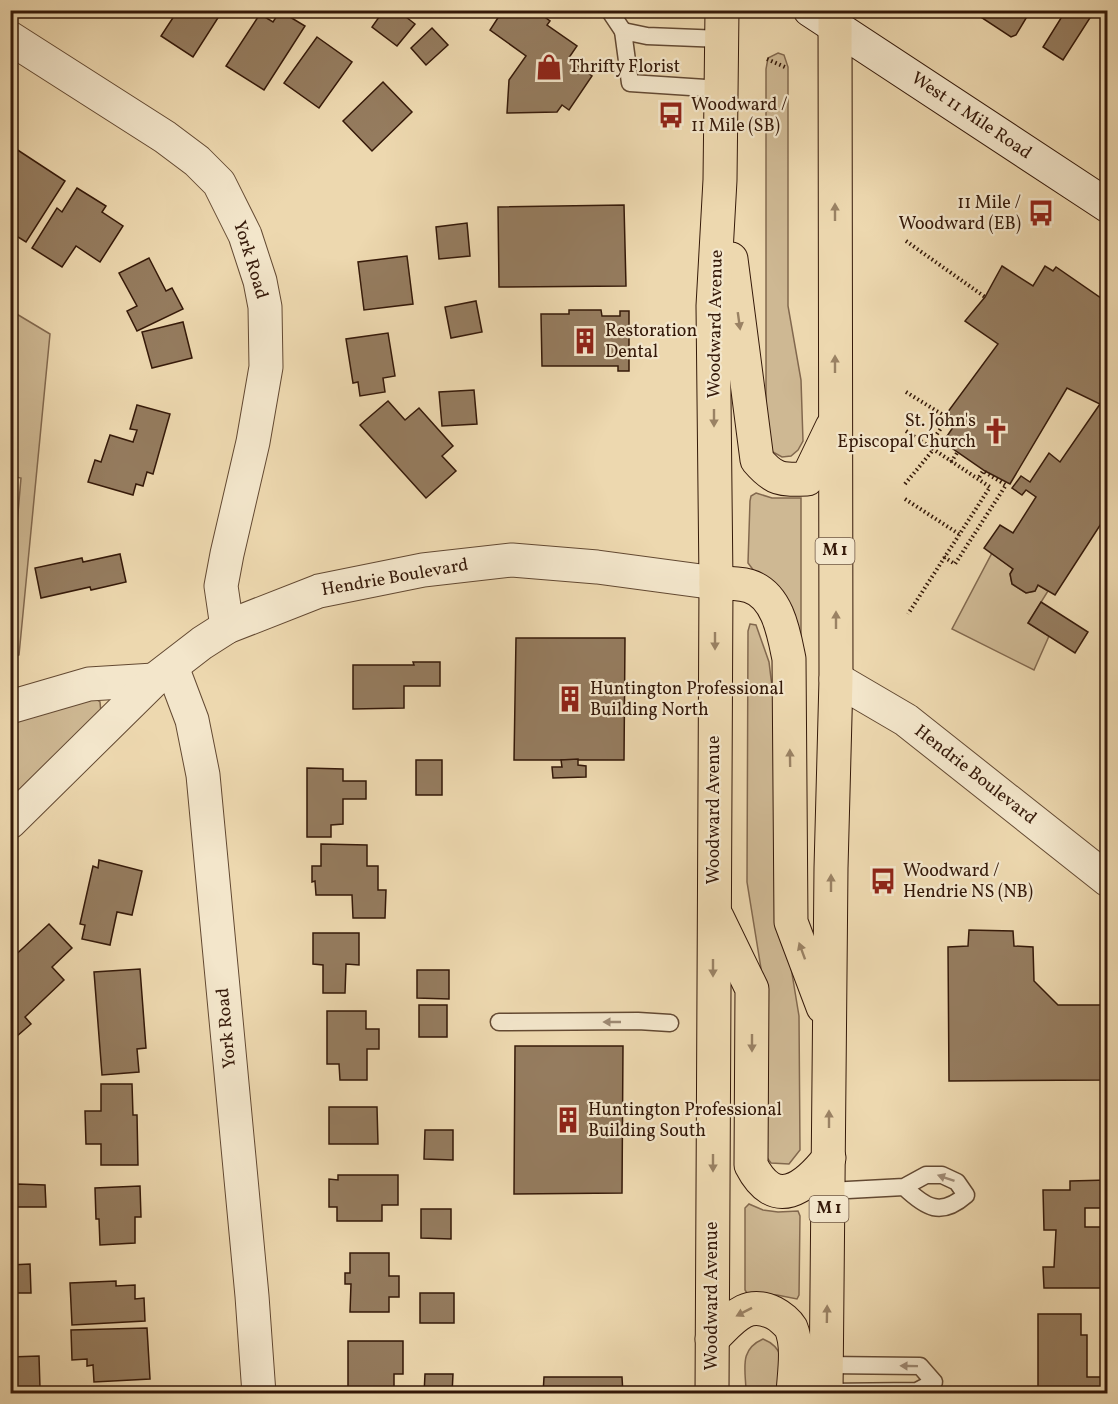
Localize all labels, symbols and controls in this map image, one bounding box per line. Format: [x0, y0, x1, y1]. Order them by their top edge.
shop icon: Thrifty Florist [534, 52, 564, 82]
place label: Thrifty Florist [569, 55, 680, 80]
street label: West 11 Mile Road [906, 66, 1036, 166]
place label: Woodward / 11 Mile (SB) [691, 93, 788, 139]
bus stop icon: Woodward / 11 Mile (SB) [656, 100, 686, 130]
place label: 11 Mile / Woodward (EB) [898, 191, 1021, 237]
bus stop icon: 11 Mile / Woodward (EB) [1026, 198, 1056, 228]
one-way arrow [830, 202, 840, 221]
street label: York Road [226, 218, 274, 302]
street label: Woodward Avenue [702, 249, 730, 399]
one-way arrow [734, 312, 744, 331]
place label: Restoration Dental [605, 319, 697, 365]
building icon: Restoration Dental [570, 326, 600, 356]
one-way arrow [830, 355, 840, 374]
one-way arrow [710, 409, 719, 428]
place label: St. John's Episcopal Church [837, 409, 976, 455]
church icon: St. John's Episcopal Church [981, 416, 1011, 446]
road number: M 1 [816, 538, 854, 564]
street label: Hendrie Boulevard [319, 553, 471, 603]
one-way arrow [831, 611, 841, 630]
one-way arrow [710, 632, 720, 651]
place label: Huntington Professional Building North [590, 677, 784, 723]
building icon: Huntington Professional Building North [555, 684, 585, 714]
street label: Hendrie Boulevard [909, 719, 1041, 831]
street label: Woodward Avenue [702, 736, 727, 885]
one-way arrow [785, 748, 794, 767]
place label: Woodward / Hendrie NS (NB) [903, 859, 1033, 905]
bus stop icon: Woodward / Hendrie NS (NB) [868, 866, 898, 896]
one-way arrow [826, 873, 835, 892]
one-way arrow [796, 942, 806, 960]
one-way arrow [708, 959, 718, 978]
street label: York Road [211, 987, 243, 1069]
one-way arrow [602, 1017, 621, 1027]
one-way arrow [747, 1034, 757, 1053]
place label: Huntington Professional Building South [588, 1098, 782, 1144]
building icon: Huntington Professional Building South [553, 1105, 583, 1135]
one-way arrow [824, 1110, 834, 1129]
one-way arrow [708, 1154, 718, 1173]
one-way arrow [937, 1173, 955, 1182]
road number: M 1 [810, 1196, 848, 1222]
street label: Woodward Avenue [700, 1222, 725, 1371]
one-way arrow [822, 1305, 832, 1324]
one-way arrow [735, 1307, 753, 1317]
one-way arrow [900, 1361, 919, 1370]

